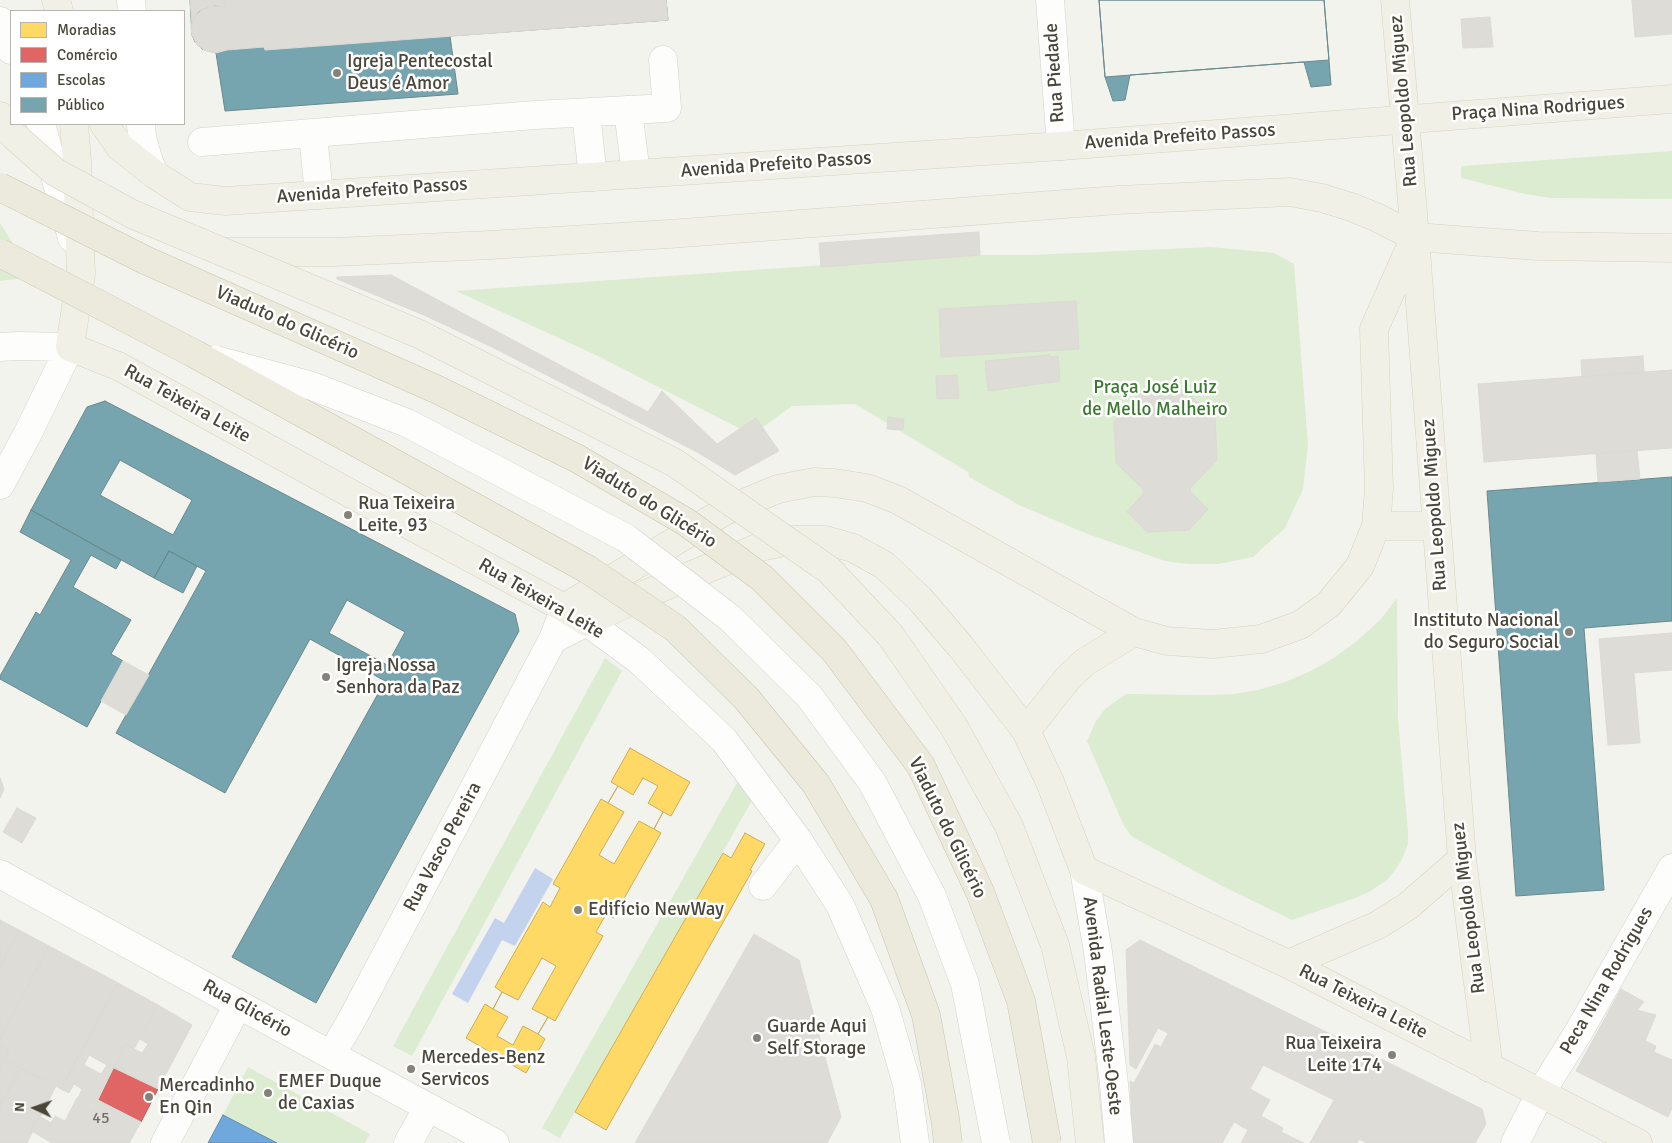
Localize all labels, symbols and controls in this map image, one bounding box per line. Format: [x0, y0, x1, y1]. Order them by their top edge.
legend [10, 10, 185, 125]
street label: Rua Leopoldo Miguez [1385, 14, 1423, 188]
text: Moradias [57, 21, 116, 39]
street label: Rua Piedade [1040, 22, 1070, 124]
text: Comércio [57, 46, 118, 64]
place label: Igreja Pentecostal Deus é Amor [347, 51, 493, 95]
marker: Igreja Pentecostal Deus é Amor [331, 67, 343, 79]
text: Escolas [57, 71, 105, 89]
street label: Praça Nina Rodrigues [1451, 92, 1625, 126]
text: Público [57, 96, 105, 114]
street label: Avenida Prefeito Passos [1084, 119, 1276, 155]
street label: Avenida Prefeito Passos [680, 147, 872, 183]
street label: Avenida Prefeito Passos [276, 173, 468, 209]
street label: Viaduto do Glicério [212, 281, 362, 365]
street label: Rua Teixeira Leite [120, 360, 254, 448]
park label: Praça José Luiz de Mello Malheiro [1082, 377, 1228, 421]
street label: Rua Leopoldo Miguez [1418, 418, 1452, 592]
street label: Viaduto do Glicério [578, 452, 720, 554]
place label: Rua Teixeira Leite, 93 [358, 493, 455, 537]
marker: Rua Teixeira Leite, 93 [342, 509, 354, 521]
street label: Rua Teixeira Leite [474, 554, 608, 644]
place label: Instituto Nacional do Seguro Social [1413, 610, 1559, 654]
marker: Instituto Nacional do Seguro Social [1563, 626, 1575, 638]
place label: Igreja Nossa Senhora da Paz [336, 655, 460, 699]
marker: Igreja Nossa Senhora da Paz [320, 671, 332, 683]
street label: Viaduto do Glicério [903, 754, 991, 902]
street label: Rua Vasco Pereira [399, 778, 487, 916]
street label: Rua Leopoldo Miguez [1447, 821, 1491, 995]
street label: Avenida Radial Leste-Oeste [1077, 895, 1127, 1117]
place label: Edifício NewWay [588, 899, 724, 921]
street label: Peca Nina Rodrigues [1555, 903, 1659, 1059]
marker: Edifício NewWay [572, 904, 584, 916]
street label: Rua Teixeira Leite [1295, 960, 1431, 1044]
street label: Rua Glicério [198, 975, 296, 1043]
place label: Guarde Aqui Self Storage [767, 1016, 867, 1060]
marker: Guarde Aqui Self Storage [751, 1032, 763, 1044]
place label: Rua Teixeira Leite 174 [1285, 1033, 1382, 1077]
place label: Mercedes-Benz Servicos [421, 1047, 545, 1091]
marker: Rua Teixeira Leite 174 [1386, 1049, 1398, 1061]
marker: Mercedes-Benz Servicos [405, 1063, 417, 1075]
place label: EMEF Duque de Caxias [278, 1071, 382, 1115]
place label: Mercadinho En Qin [159, 1075, 255, 1119]
north arrow [10, 1083, 60, 1133]
marker: EMEF Duque de Caxias [262, 1087, 274, 1099]
marker: Mercadinho En Qin [143, 1091, 155, 1103]
text: N [11, 1102, 28, 1113]
house number: 45 [92, 1109, 110, 1129]

